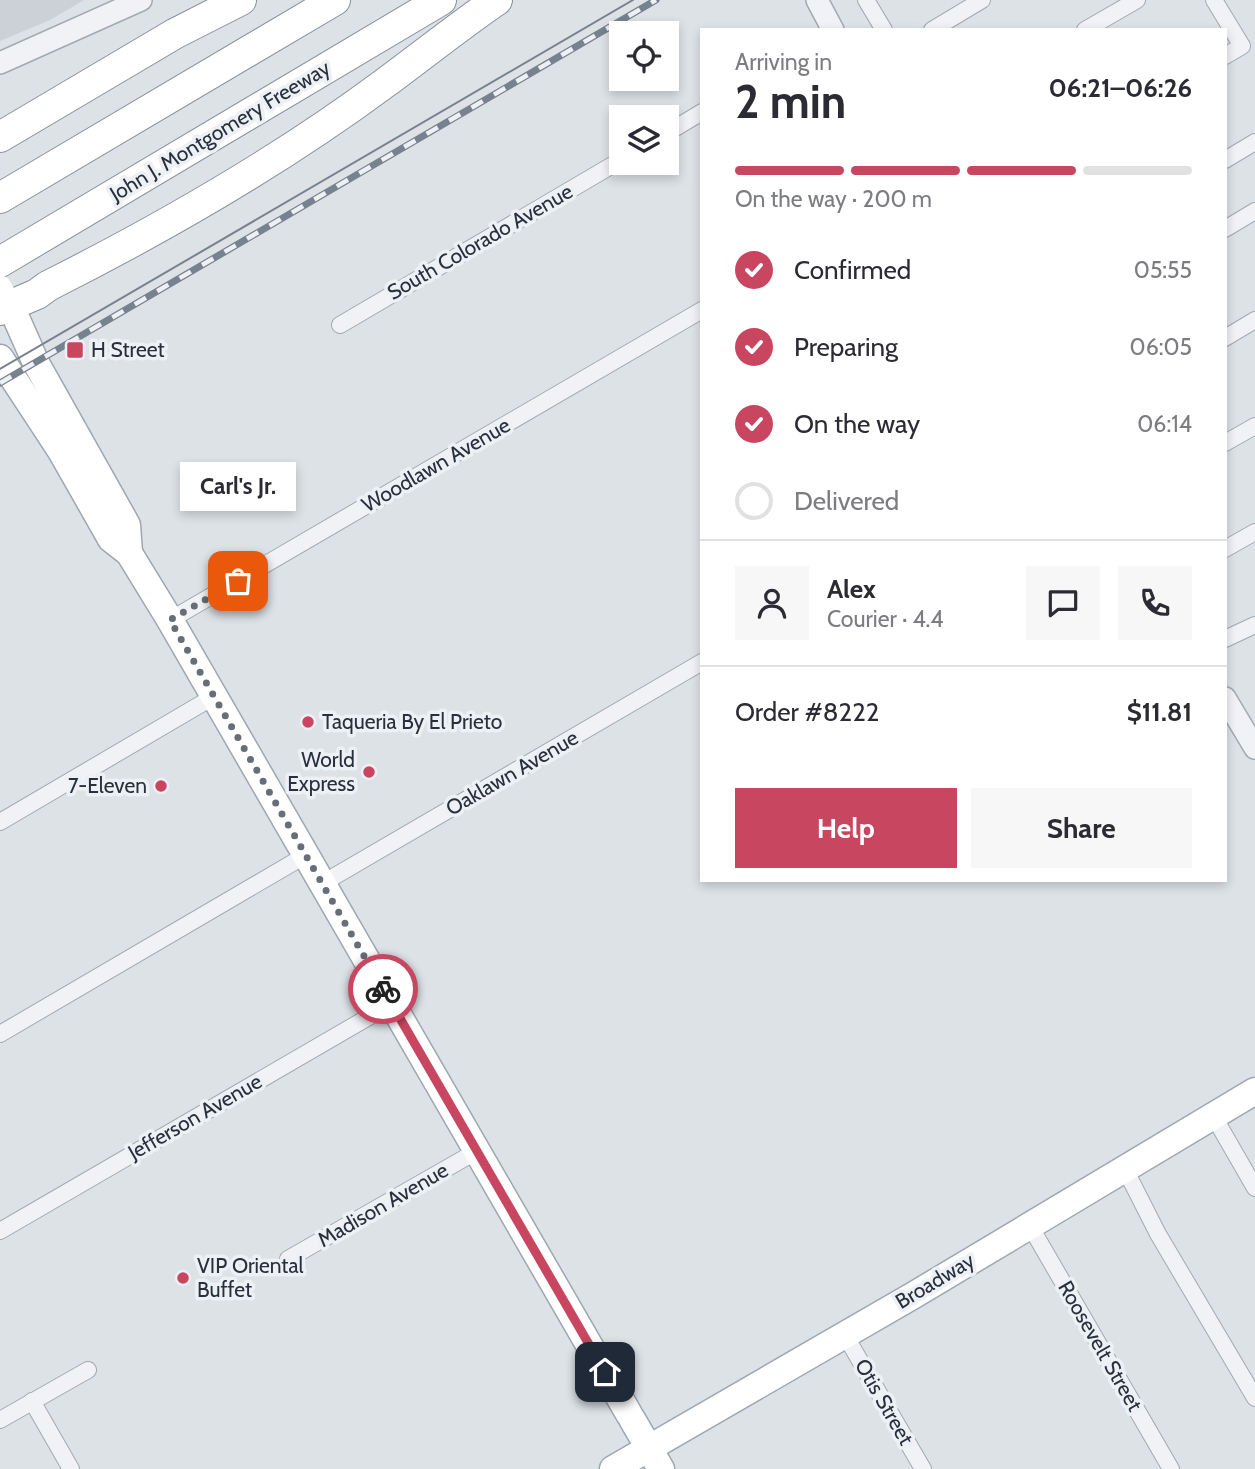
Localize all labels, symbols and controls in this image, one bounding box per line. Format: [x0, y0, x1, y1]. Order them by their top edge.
map controls [609, 21, 679, 175]
button: locate [609, 21, 679, 91]
text: Arriving in [735, 48, 832, 76]
street label: John J. Montgomery Freeway [104, 55, 335, 207]
text: 06:21–06:26 [1048, 72, 1192, 104]
text: 2 min [735, 74, 846, 130]
button: layers [609, 105, 679, 175]
street label: South Colorado Avenue [383, 178, 577, 305]
text: On the way · 200 m [735, 185, 932, 213]
icon: check [735, 251, 773, 289]
text: Confirmed [794, 254, 911, 286]
text: 05:55 [1134, 256, 1192, 284]
icon: check [735, 328, 773, 366]
text: Preparing [794, 331, 898, 363]
text: 06:05 [1130, 333, 1192, 361]
place label: H Street [91, 337, 165, 362]
marker: H Street [65, 340, 85, 360]
icon: check [735, 405, 773, 443]
text: On the way [794, 408, 920, 440]
text: 06:14 [1137, 410, 1192, 438]
street label: Woodlawn Avenue [357, 412, 514, 517]
callout: Carl's Jr. [180, 462, 296, 511]
text: Carl's Jr. [200, 472, 276, 500]
text: Delivered [794, 485, 899, 517]
pin [208, 551, 268, 611]
icon: bag [219, 562, 257, 600]
button: person [735, 566, 809, 640]
button: chat [1026, 566, 1100, 640]
button: phone [1118, 566, 1192, 640]
text: Alex [827, 573, 876, 605]
text: Courier · 4.4 [827, 605, 944, 633]
text: Order #8222 [735, 696, 879, 728]
text: $11.81 [1127, 696, 1192, 728]
place label: Taqueria By El Prieto [322, 709, 502, 734]
marker: Taqueria By El Prieto [300, 714, 316, 730]
street label: Oaklawn Avenue [441, 724, 583, 821]
place label: World Express [287, 747, 355, 796]
marker: World Express [361, 764, 377, 780]
place label: 7-Eleven [68, 773, 147, 798]
marker: 7-Eleven [153, 778, 169, 794]
button: Help [735, 788, 957, 868]
button: Share [971, 788, 1192, 868]
courier [348, 954, 418, 1024]
icon: bike [364, 970, 402, 1008]
street label: Jefferson Avenue [123, 1068, 266, 1165]
street label: Madison Avenue [313, 1157, 453, 1252]
street label: Broadway [891, 1247, 979, 1314]
place label: VIP Oriental Buffet [197, 1253, 303, 1302]
marker: VIP Oriental Buffet [175, 1270, 191, 1286]
street label: Roosevelt Street [1053, 1276, 1148, 1415]
pin [575, 1342, 635, 1402]
icon: home [586, 1353, 624, 1391]
street label: Otis Street [850, 1354, 919, 1449]

